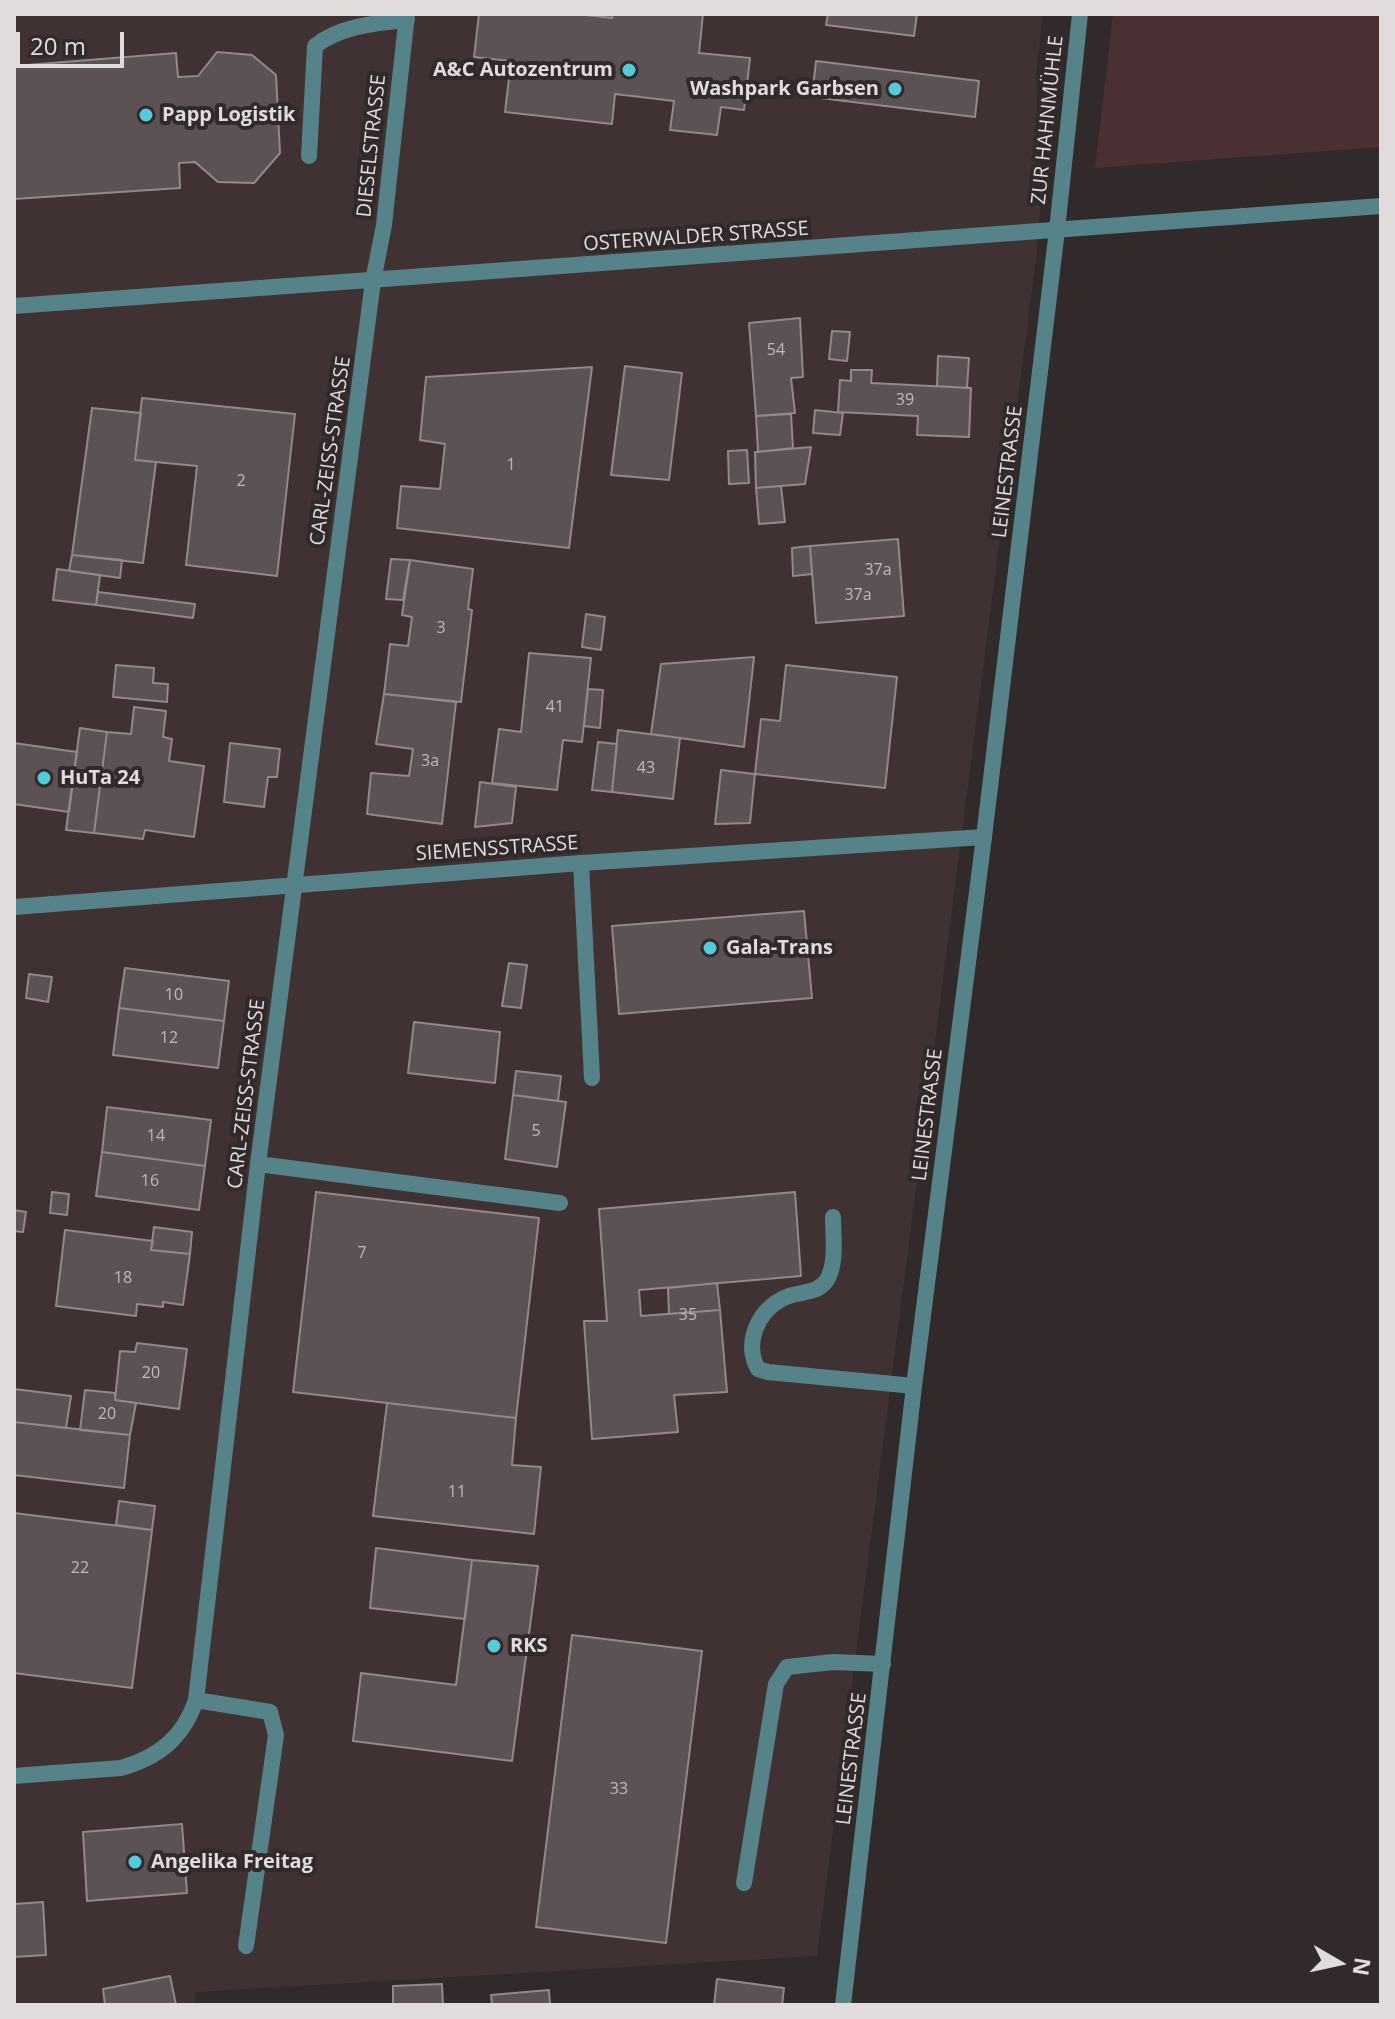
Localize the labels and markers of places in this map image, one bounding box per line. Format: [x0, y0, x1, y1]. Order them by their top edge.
place label: A&C Autozentrum [433, 58, 613, 82]
marker: A&C Autozentrum [620, 61, 638, 79]
place label: Washpark Garbsen [690, 77, 879, 101]
marker: Washpark Garbsen [886, 80, 904, 98]
place label: Papp Logistik [162, 103, 295, 127]
marker: Papp Logistik [137, 106, 155, 124]
place label: HuTa 24 [60, 766, 140, 790]
marker: HuTa 24 [35, 769, 53, 787]
place label: Gala-Trans [726, 936, 833, 960]
marker: Gala-Trans [701, 939, 719, 957]
place label: RKS [510, 1634, 548, 1658]
marker: RKS [485, 1637, 503, 1655]
place label: Angelika Freitag [151, 1850, 313, 1874]
marker: Angelika Freitag [126, 1853, 144, 1871]

